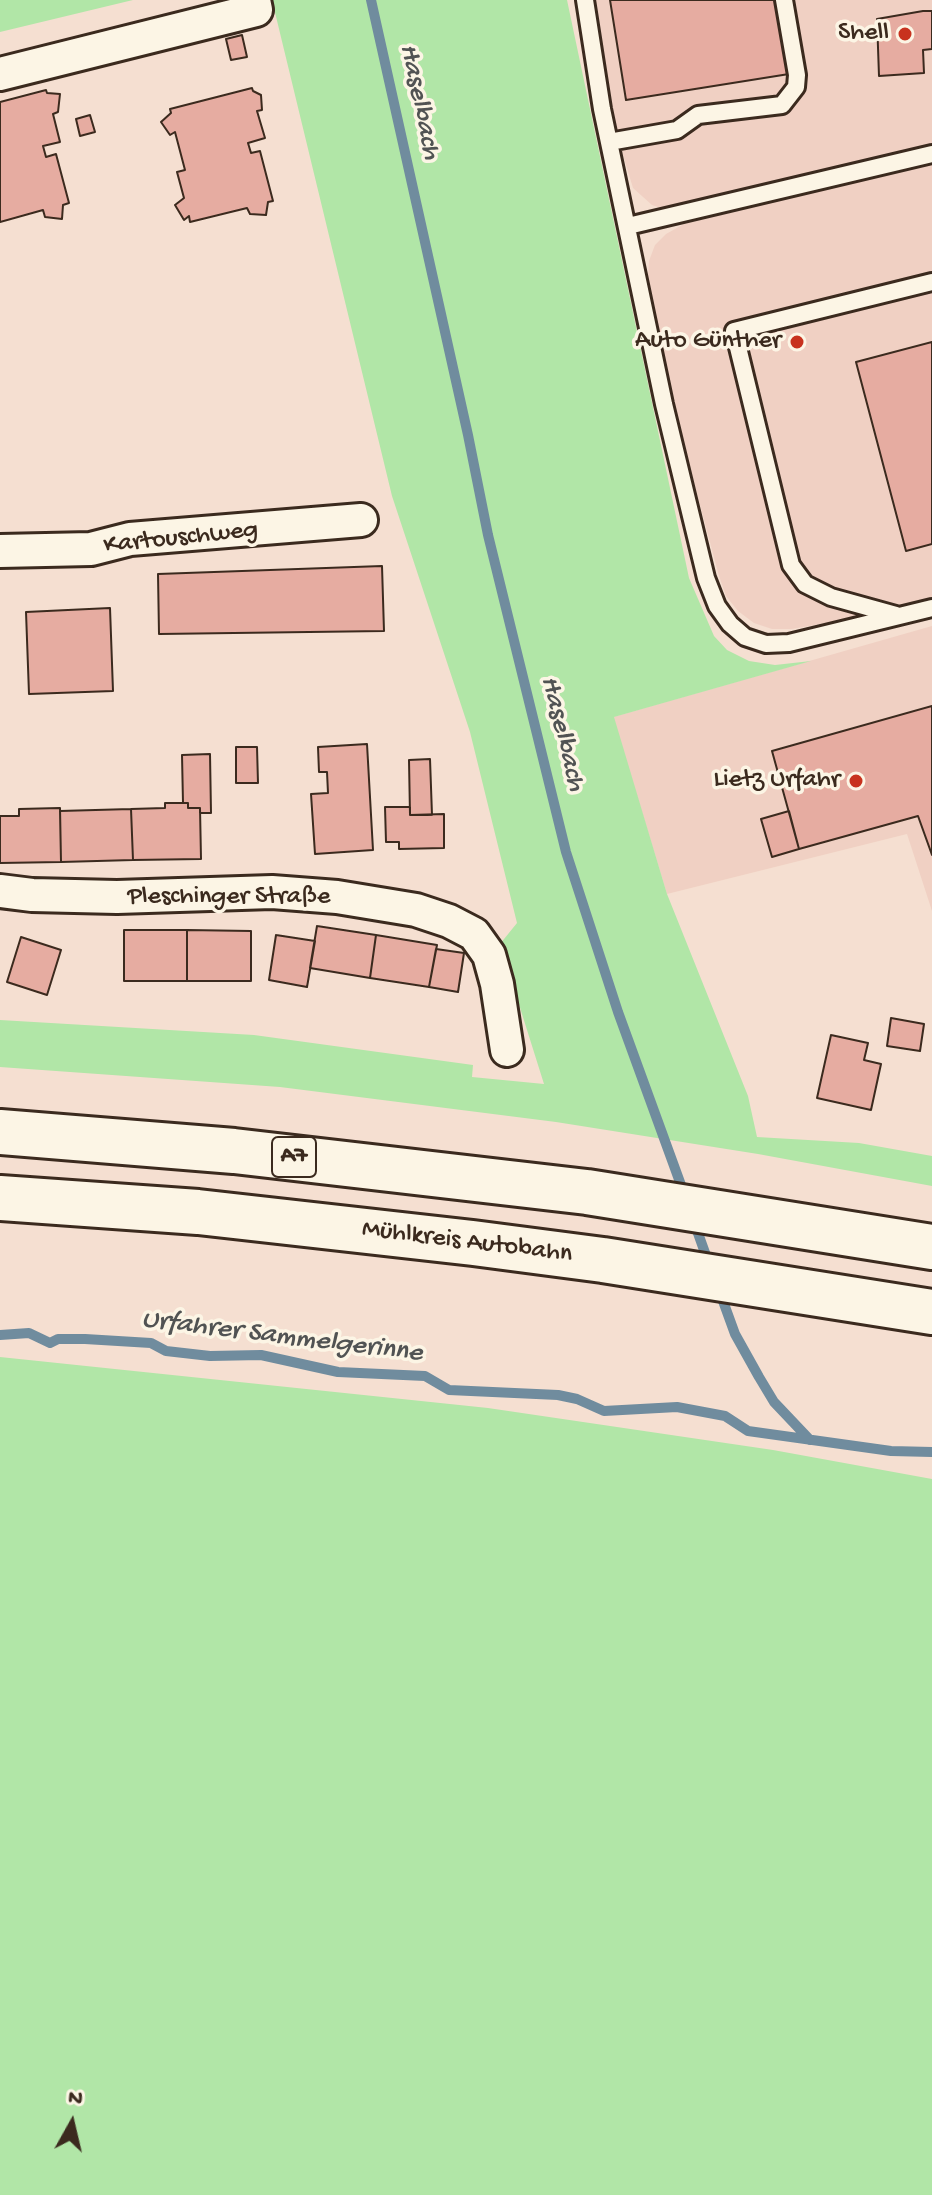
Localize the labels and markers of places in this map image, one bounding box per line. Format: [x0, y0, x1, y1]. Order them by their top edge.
place label: Shell [838, 18, 889, 50]
marker: Shell [896, 25, 914, 43]
place label: Auto Günther [635, 326, 781, 358]
marker: Auto Günther [788, 333, 806, 351]
place label: Lietz Urfahr [713, 765, 840, 797]
marker: Lietz Urfahr [847, 772, 865, 790]

